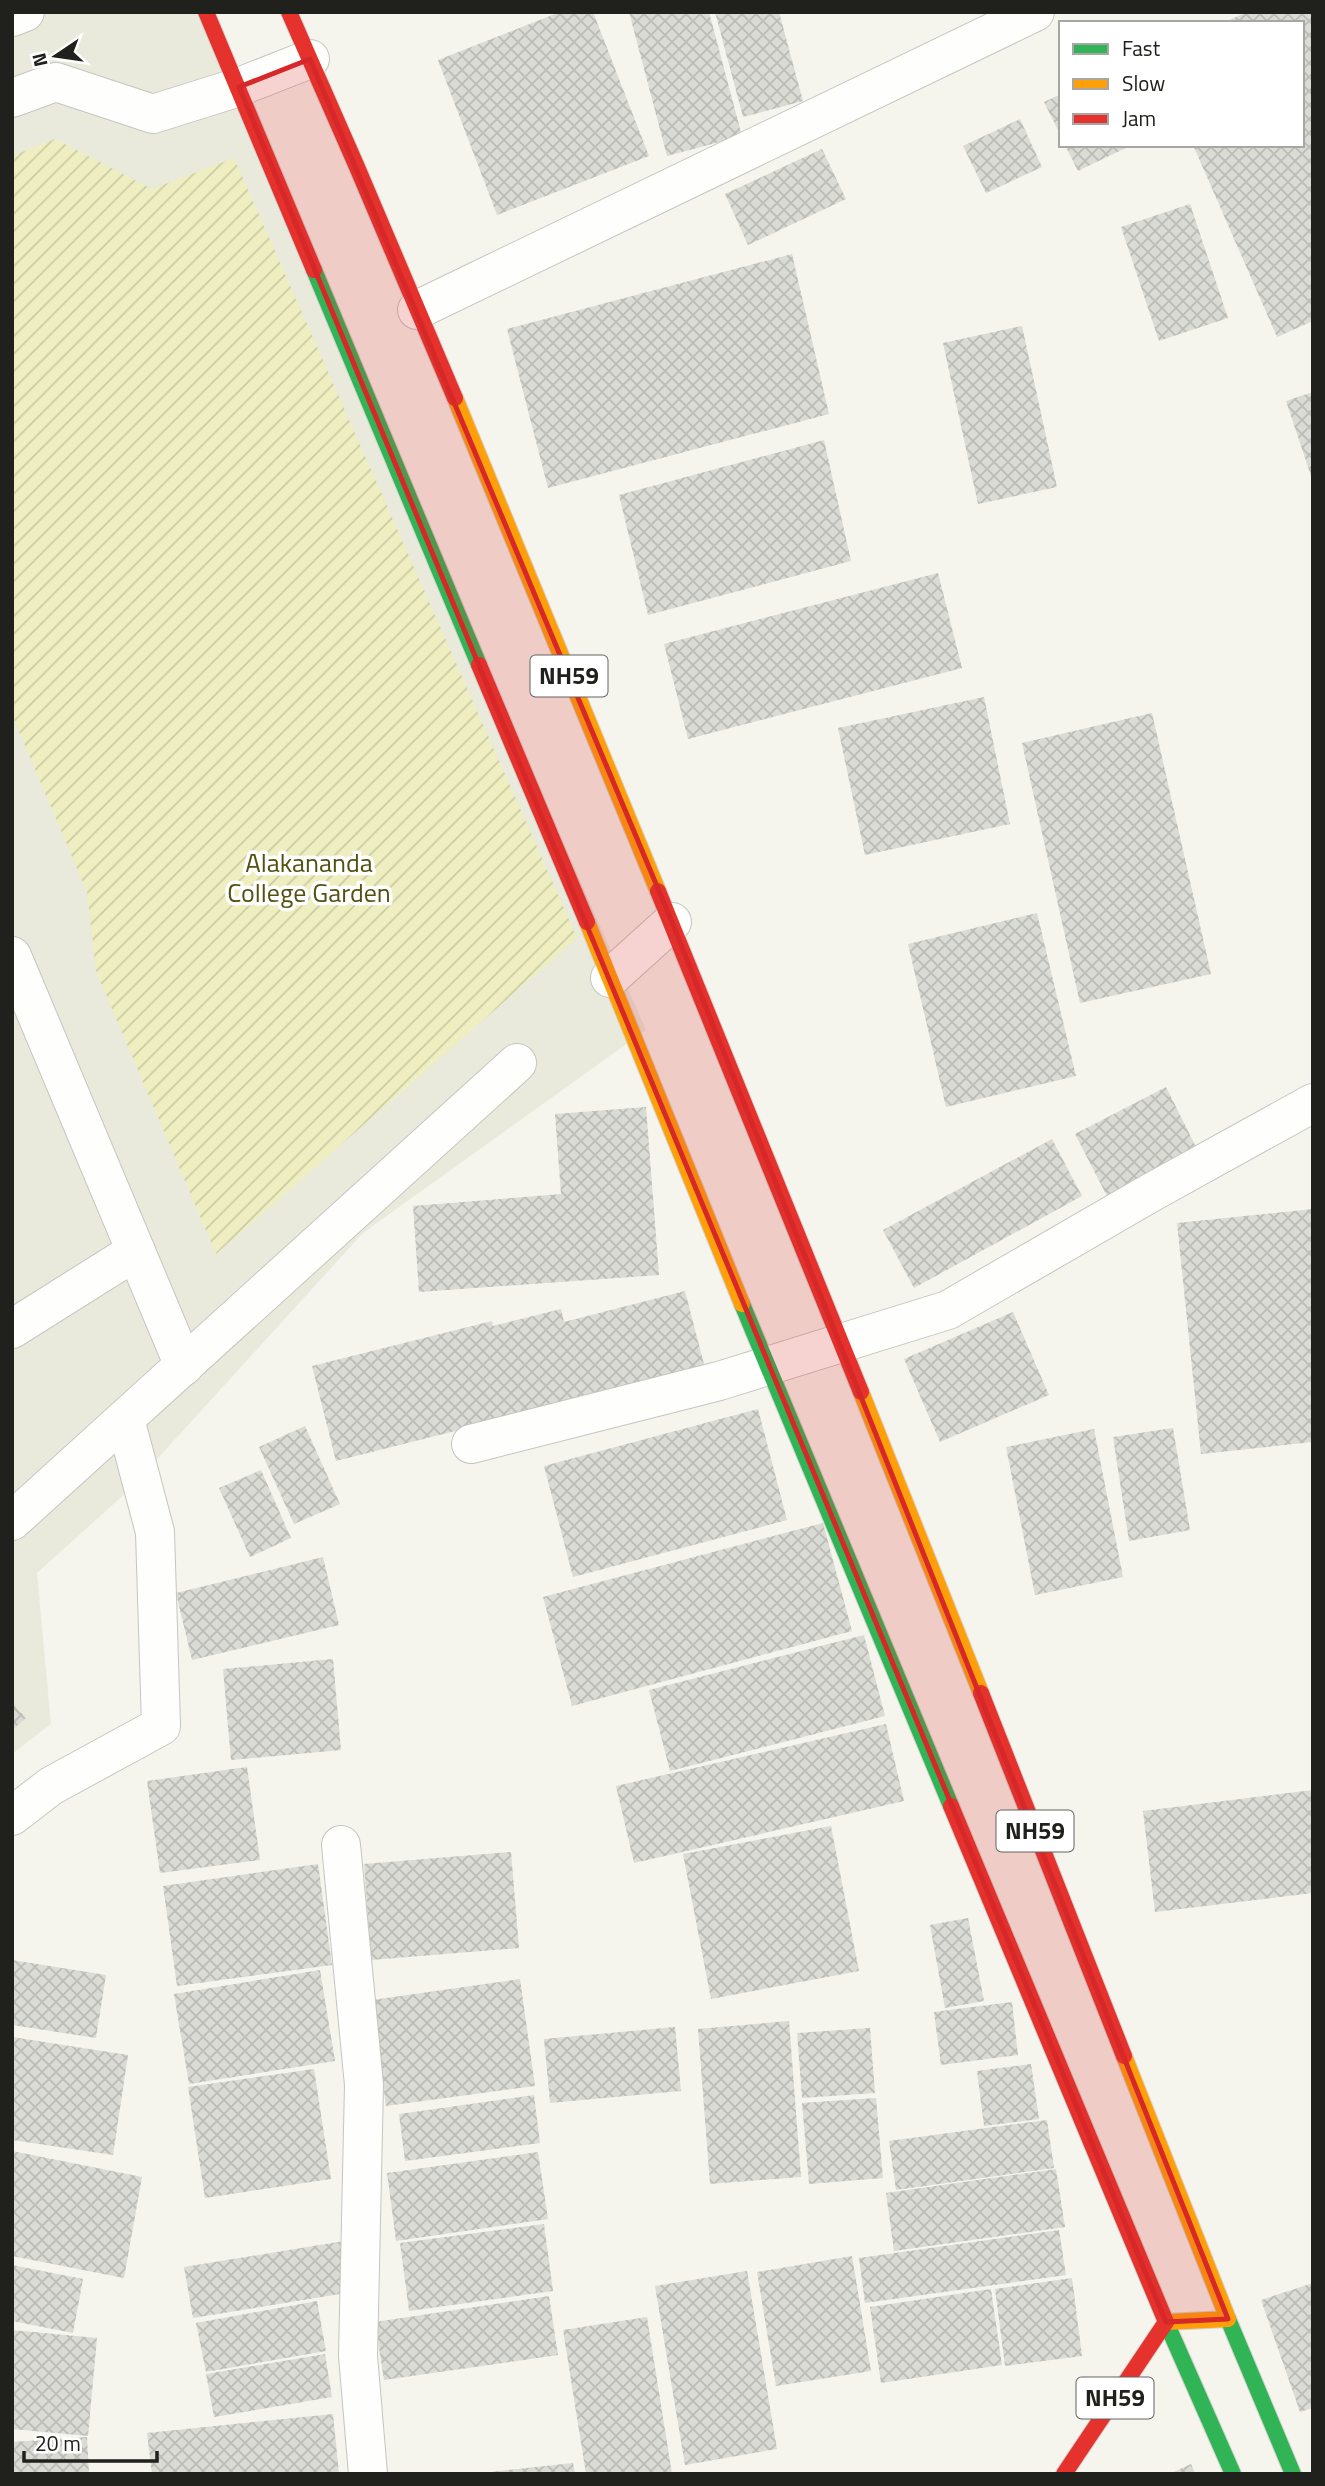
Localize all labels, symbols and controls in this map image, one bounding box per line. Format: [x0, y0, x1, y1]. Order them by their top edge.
north arrow [21, 21, 91, 91]
legend [1059, 21, 1304, 147]
text: Fast [1122, 32, 1161, 64]
text: N [23, 50, 55, 70]
text: Slow [1122, 67, 1165, 99]
text: Jam [1122, 102, 1156, 134]
road number: NH59 [530, 656, 608, 696]
park label: Alakananda College Garden [227, 843, 391, 912]
road number: NH59 [996, 1810, 1074, 1852]
road number: NH59 [1076, 2378, 1154, 2418]
scale bar [24, 2420, 158, 2464]
text: 20 m [35, 2427, 81, 2459]

